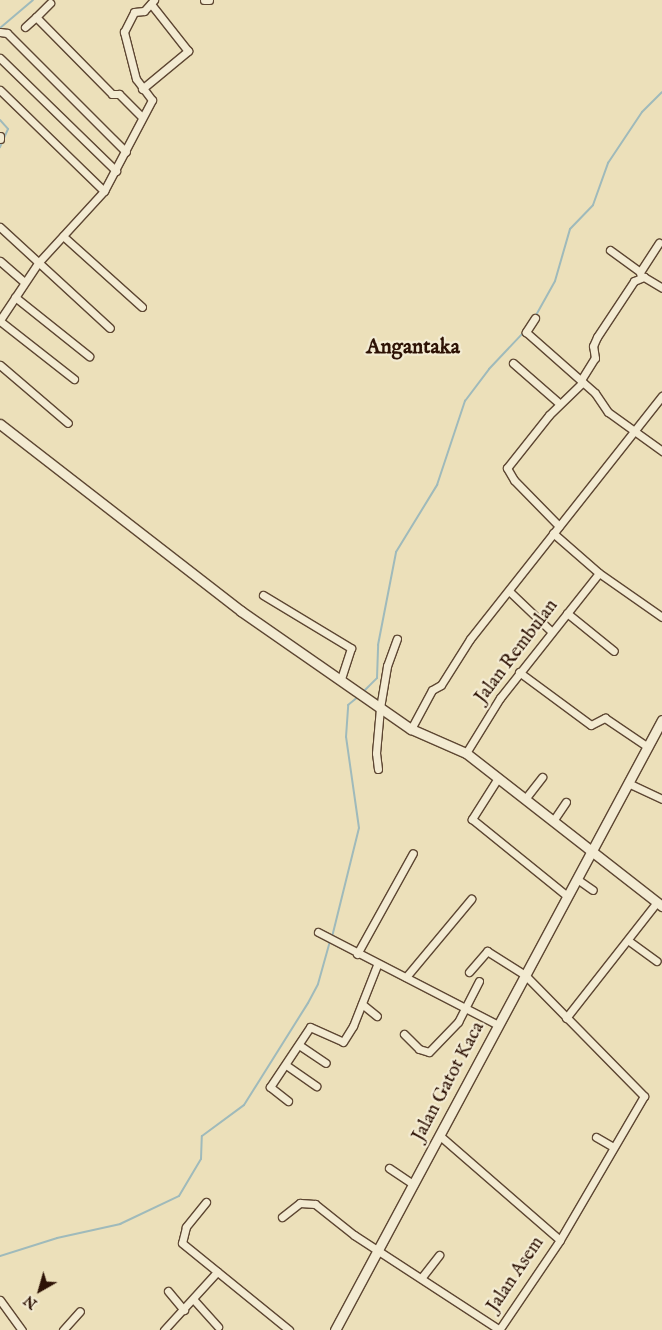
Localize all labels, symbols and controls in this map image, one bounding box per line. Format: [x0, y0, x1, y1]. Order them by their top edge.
district label: Angantaka [366, 335, 460, 361]
street label: Jalan Rembulan [470, 596, 564, 708]
street label: Jalan Gatot Kaca [408, 1018, 490, 1146]
street label: Jalan Asem [482, 1233, 550, 1317]
north arrow [15, 1265, 65, 1315]
text: N [20, 1291, 41, 1313]

